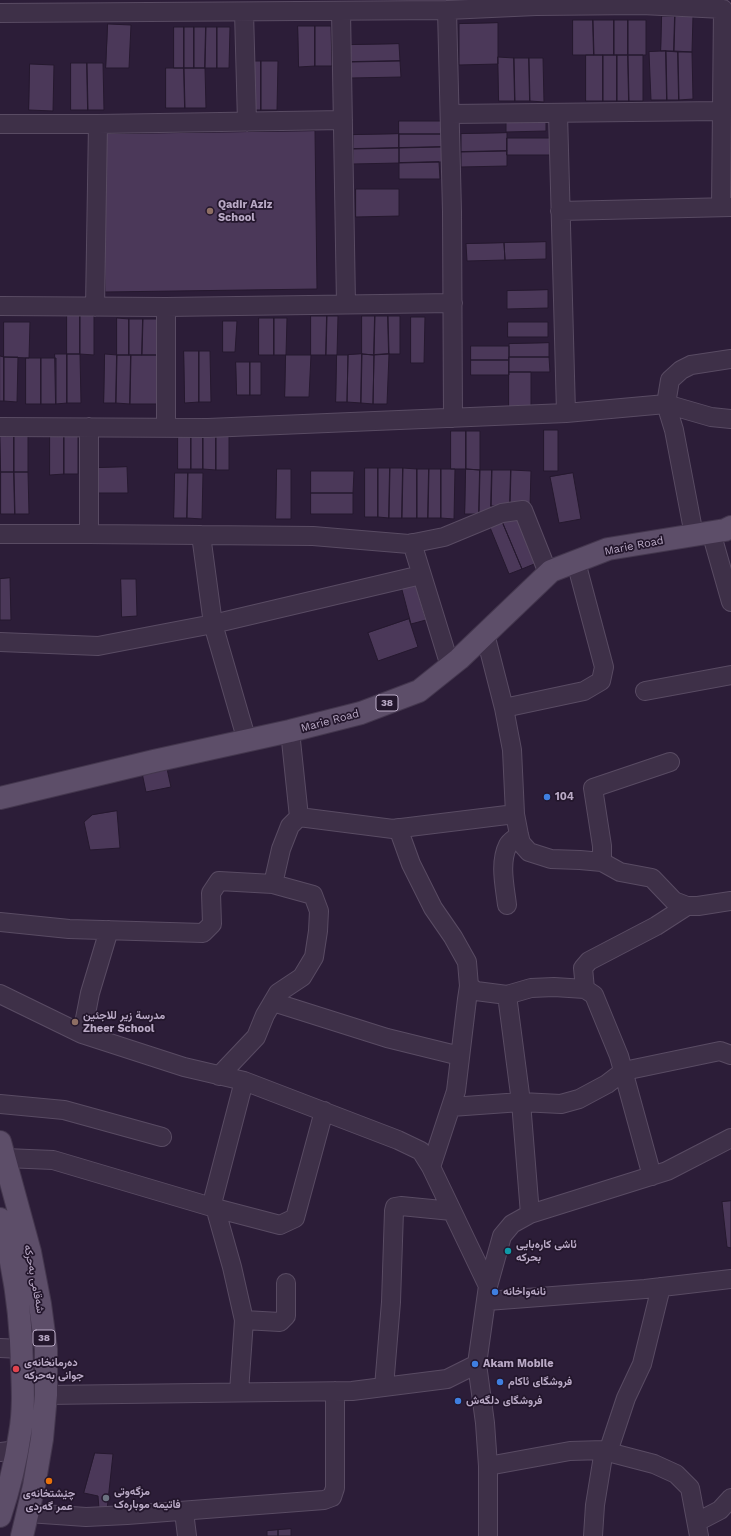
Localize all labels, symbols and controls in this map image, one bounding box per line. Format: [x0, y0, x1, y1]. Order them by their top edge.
place label: Qadir Aziz School [218, 198, 272, 224]
marker: Qadir Aziz School [205, 206, 215, 216]
street label: Marie Road [603, 534, 665, 558]
road number: 38 [376, 695, 398, 711]
street label: Marie Road [299, 707, 361, 735]
place label: 104 [555, 790, 574, 804]
marker: 104 [542, 792, 552, 802]
place label: مدرسة زير للاجئين Zheer School [83, 1009, 165, 1035]
marker: مدرسة زير للاجئين Zheer School [70, 1017, 80, 1027]
place label: ئاشی کارەبایی بحرکە [516, 1238, 577, 1264]
street label: شەقامی بەحرکە [21, 1244, 47, 1314]
marker: ئاشی کارەبایی بحرکە [503, 1246, 513, 1256]
place label: نانەواخانە [503, 1285, 546, 1299]
marker: نانەواخانە [490, 1287, 500, 1297]
road number: 38 [33, 1330, 55, 1346]
place label: دەرمانخانەی جوانی بەحرکە [24, 1356, 84, 1382]
place label: Akam Mobile [483, 1357, 554, 1371]
marker: Akam Mobile [470, 1359, 480, 1369]
marker: دەرمانخانەی جوانی بەحرکە [11, 1364, 21, 1374]
place label: فروشگای ئاکام [508, 1375, 572, 1389]
marker: فروشگای ئاکام [495, 1377, 505, 1387]
place label: فروشگای دلگه‌ش [466, 1394, 542, 1408]
marker: فروشگای دلگه‌ش [453, 1396, 463, 1406]
marker: چێشتخانەی عمر گەردی [44, 1476, 54, 1486]
place label: مزگەوتی فاتیمە موبارەک [114, 1485, 181, 1511]
place label: چێشتخانەی عمر گەردی [23, 1487, 75, 1513]
marker: مزگەوتی فاتیمە موبارەک [101, 1493, 111, 1503]

